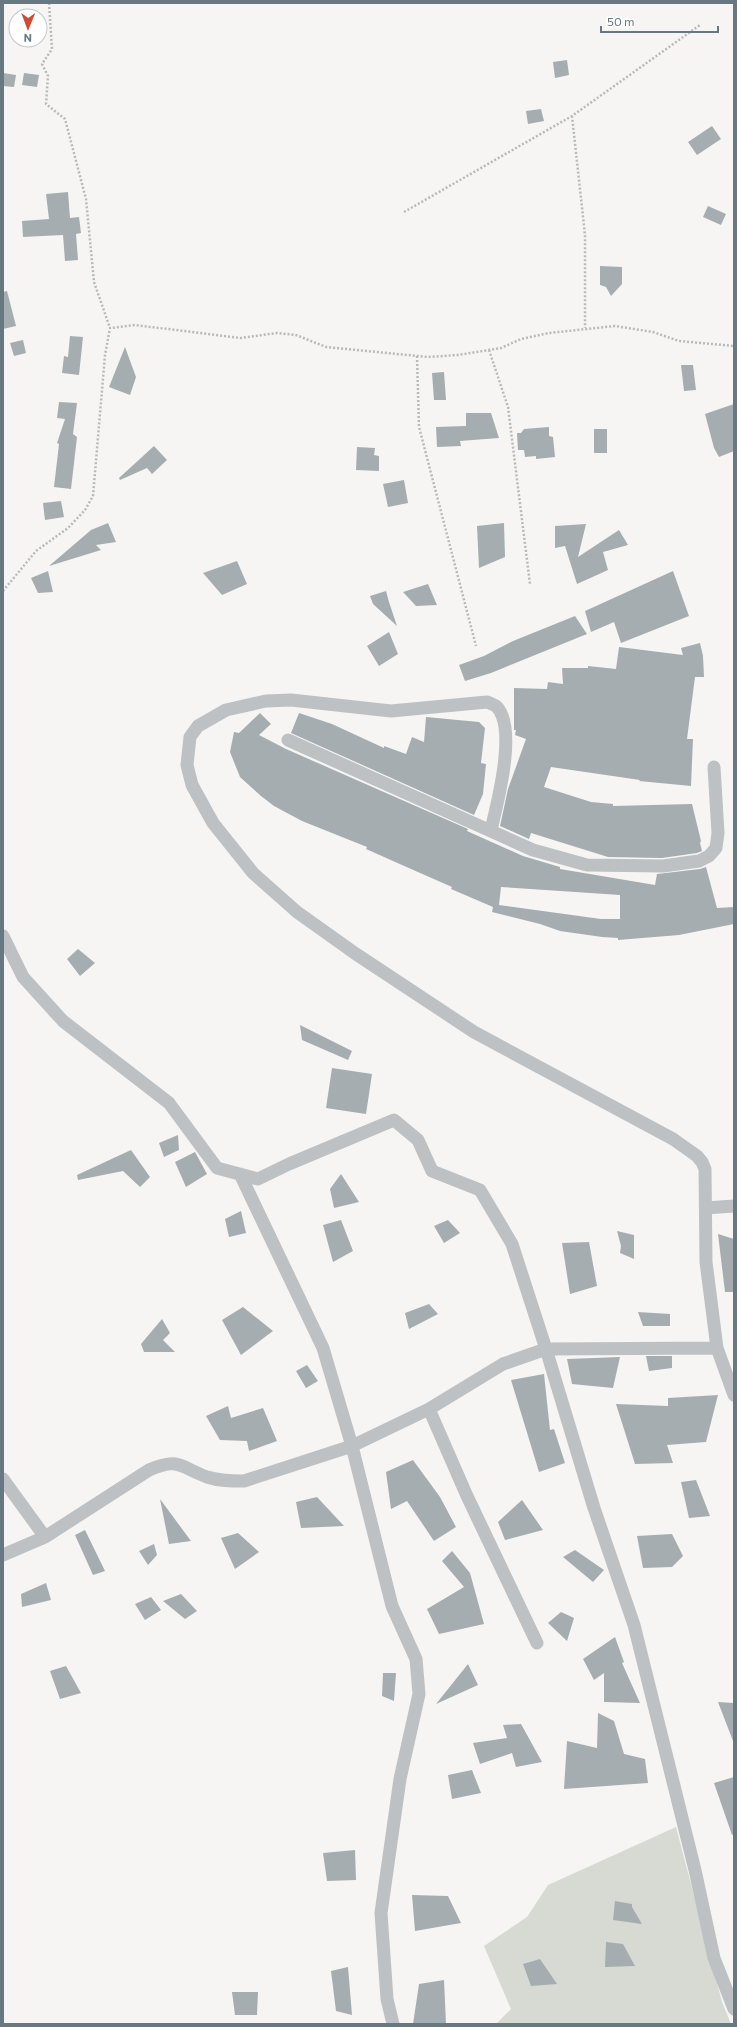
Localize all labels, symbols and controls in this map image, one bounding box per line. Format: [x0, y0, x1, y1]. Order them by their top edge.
north arrow [8, 8, 48, 48]
scale bar [601, 8, 718, 34]
text: 50 m [607, 14, 635, 28]
text: N [24, 32, 32, 45]

